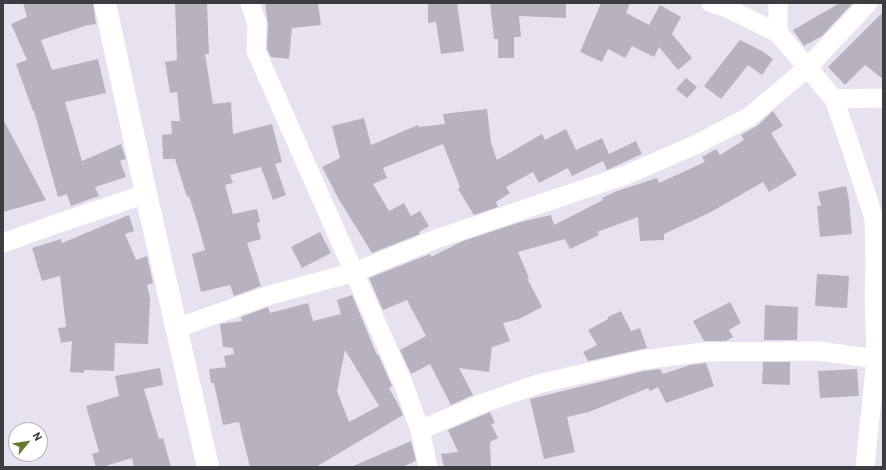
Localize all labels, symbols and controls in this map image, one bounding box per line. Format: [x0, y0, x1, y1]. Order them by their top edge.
north arrow [8, 422, 48, 462]
text: N [30, 430, 45, 443]

